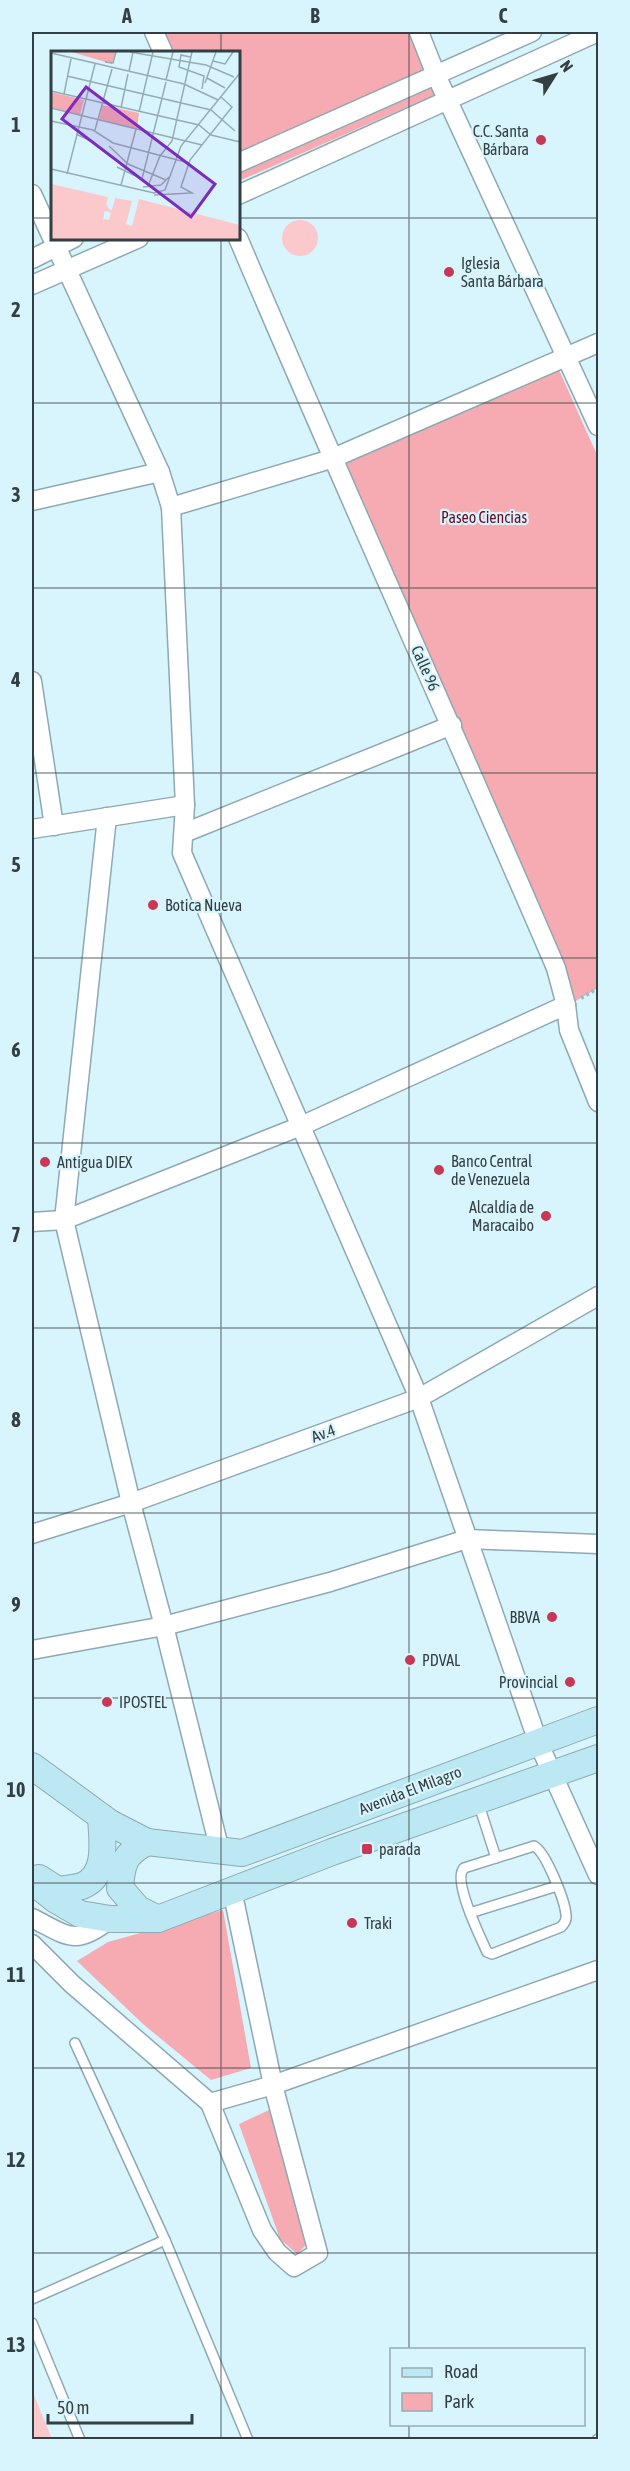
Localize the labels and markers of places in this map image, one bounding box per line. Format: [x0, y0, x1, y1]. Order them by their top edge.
place label: C.C. Santa Bárbara [473, 122, 529, 158]
marker: C.C. Santa Bárbara [534, 133, 548, 147]
place label: Iglesia Santa Bárbara [461, 254, 544, 290]
marker: Iglesia Santa Bárbara [442, 265, 456, 279]
place label: Botica Nueva [165, 896, 242, 914]
marker: Botica Nueva [146, 898, 160, 912]
place label: Banco Central de Venezuela [451, 1152, 533, 1188]
place label: Antigua DIEX [57, 1153, 133, 1172]
marker: Antigua DIEX [38, 1155, 52, 1169]
marker: Banco Central de Venezuela [432, 1163, 446, 1177]
place label: Alcaldía de Maracaibo [469, 1198, 534, 1234]
marker: Alcaldía de Maracaibo [539, 1209, 553, 1223]
place label: BBVA [509, 1608, 540, 1626]
marker: BBVA [545, 1610, 559, 1624]
place label: PDVAL [422, 1651, 461, 1669]
marker: PDVAL [403, 1653, 417, 1667]
place label: Provincial [499, 1673, 559, 1691]
marker: Provincial [563, 1675, 577, 1689]
place label: IPOSTEL [119, 1693, 168, 1711]
marker: IPOSTEL [100, 1695, 114, 1709]
place label: parada [379, 1840, 421, 1859]
marker: parada [360, 1842, 374, 1856]
place label: Traki [364, 1914, 392, 1932]
marker: Traki [345, 1916, 359, 1930]

